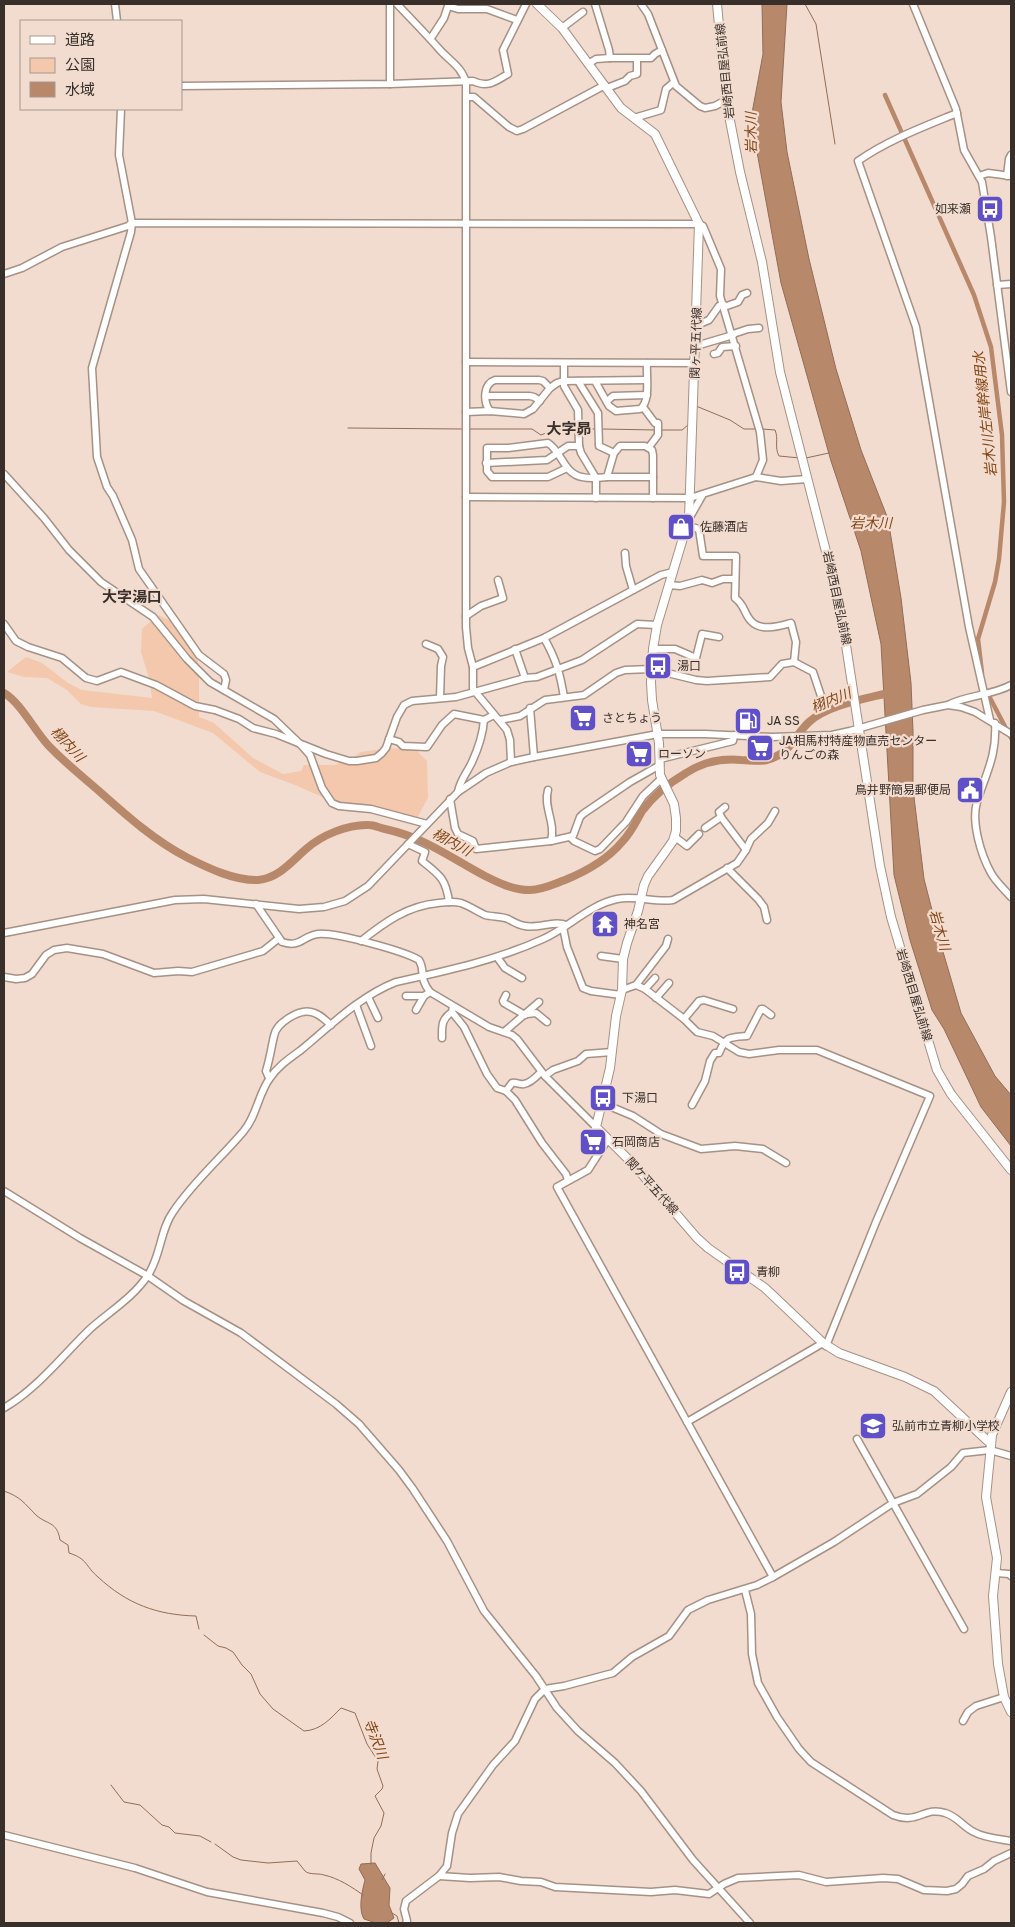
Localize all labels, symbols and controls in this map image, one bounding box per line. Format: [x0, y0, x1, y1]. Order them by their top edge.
legend [20, 20, 182, 110]
street label: 岩崎西目屋弘前線 [712, 23, 737, 120]
text: 道路 [65, 30, 95, 48]
text: 公園 [65, 55, 95, 73]
text: 水域 [65, 80, 95, 98]
water label: 岩木川 [742, 110, 759, 154]
bus stop icon: 如来瀬 [975, 194, 1005, 224]
place label: 如来瀬 [935, 201, 971, 216]
street label: 関ヶ平五代線 [687, 307, 704, 379]
water label: 岩木川左岸幹線用水 [969, 349, 1000, 478]
district label: 大字昴 [546, 419, 592, 437]
shop icon: 佐藤酒店 [666, 512, 696, 542]
water label: 岩木川 [850, 514, 894, 531]
place label: 佐藤酒店 [700, 519, 748, 534]
street label: 岩崎西目屋弘前線 [820, 549, 855, 646]
district label: 大字湯口 [102, 587, 162, 605]
bus stop icon: 湯口 [643, 651, 673, 681]
place label: 湯口 [677, 658, 701, 673]
water label: 栩内川 [808, 683, 855, 715]
supermarket icon: さとちょう [568, 703, 598, 733]
fuel station icon: JA SS [733, 706, 763, 736]
place label: さとちょう [602, 710, 662, 725]
place label: JA SS [767, 713, 800, 728]
water label: 栩内川 [48, 723, 90, 766]
supermarket icon: JA相馬村特産物直売センター りんごの森 [745, 733, 775, 763]
place label: JA相馬村特産物直売センター りんごの森 [779, 733, 937, 762]
supermarket icon: ローソン [624, 739, 654, 769]
place label: ローソン [658, 746, 706, 761]
public building icon: 鳥井野簡易郵便局 [955, 775, 985, 805]
place label: 鳥井野簡易郵便局 [855, 782, 951, 797]
water label: 栩内川 [430, 824, 476, 860]
water label: 岩木川 [927, 907, 955, 954]
temple icon: 神名宮 [590, 909, 620, 939]
place label: 神名宮 [624, 916, 660, 931]
street label: 岩崎西目屋弘前線 [893, 947, 936, 1043]
bus stop icon: 下湯口 [588, 1083, 618, 1113]
place label: 下湯口 [622, 1090, 658, 1105]
supermarket icon: 石岡商店 [578, 1127, 608, 1157]
place label: 石岡商店 [612, 1134, 660, 1149]
street label: 関ケ平五代線 [623, 1154, 682, 1217]
bus stop icon: 青柳 [722, 1257, 752, 1287]
place label: 青柳 [756, 1264, 780, 1279]
school or university icon: 弘前市立青柳小学校 [858, 1411, 888, 1441]
place label: 弘前市立青柳小学校 [892, 1418, 1000, 1433]
water label: 寺沢川 [361, 1716, 393, 1763]

